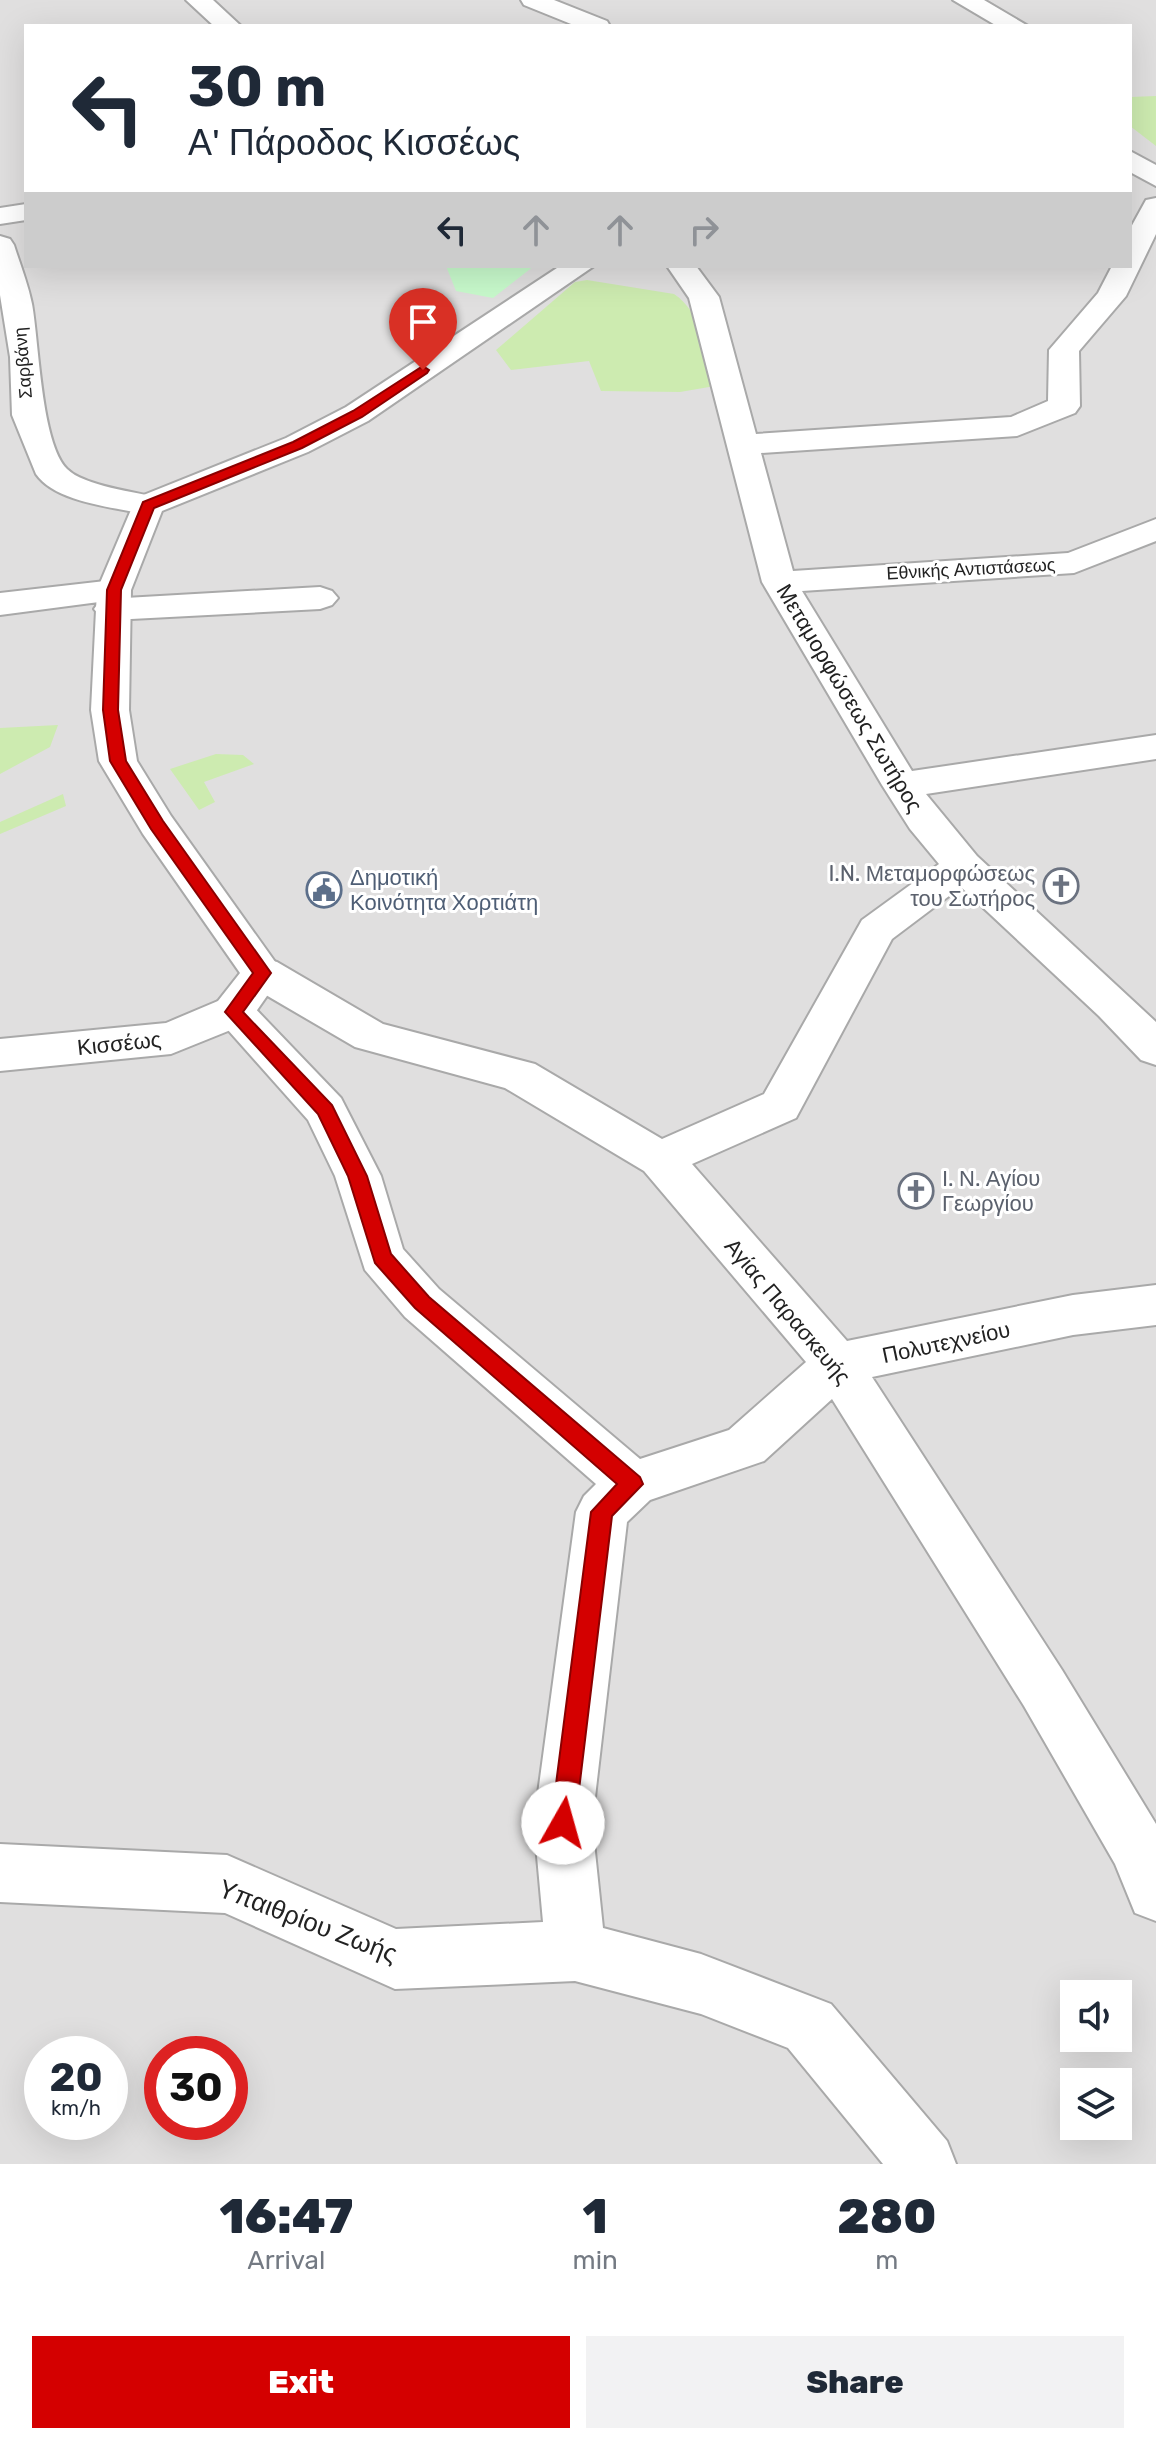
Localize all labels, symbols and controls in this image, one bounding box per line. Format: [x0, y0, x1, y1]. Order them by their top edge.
text: 30 m [188, 54, 326, 120]
icon: left [56, 56, 160, 160]
text: Α' Πάροδος Κισσέως [188, 121, 520, 164]
icon: left [430, 208, 474, 252]
icon: ahead [514, 208, 558, 252]
icon: ahead [598, 208, 642, 252]
icon: right [682, 208, 726, 252]
pin [389, 288, 457, 370]
icon: arrive [401, 300, 445, 344]
street label: Σαρβάνη [9, 326, 37, 400]
street label: Εθνικής Αντιστάσεως [886, 554, 1056, 584]
street label: Μεταμορφώσεως Σωτήρος [771, 579, 928, 817]
place label: I.N. Μεταμορφώσεως του Σωτήρος [828, 860, 1035, 912]
place label: Δημοτική Κοινότητα Χορτιάτη [350, 864, 538, 916]
church icon: I.N. Μεταμορφώσεως του Σωτήρος [1042, 867, 1080, 905]
public building icon: Δημοτική Κοινότητα Χορτιάτη [305, 871, 343, 909]
street label: Κισσέως [76, 1026, 162, 1061]
place label: Ι. Ν. Αγίου Γεωργίου [942, 1165, 1040, 1217]
church icon: Ι. Ν. Αγίου Γεωργίου [897, 1172, 935, 1210]
street label: Αγίας Παρασκευής [719, 1233, 856, 1390]
street label: Πολυτεχνείου [880, 1316, 1013, 1369]
position arrow [521, 1781, 605, 1865]
street label: Υπαιθρίου Ζωής [214, 1873, 402, 1970]
map controls [1060, 1980, 1132, 2140]
button: sound [1060, 1980, 1132, 2052]
speed limit sign: 30 [144, 2036, 248, 2140]
text: 20 [49, 2054, 103, 2101]
button: layers [1060, 2068, 1132, 2140]
text: km/h [51, 2096, 101, 2120]
text: 16:47 [219, 2188, 353, 2245]
text: 1 [583, 2188, 608, 2245]
text: 280 [837, 2188, 937, 2245]
text: Arrival [247, 2245, 325, 2276]
text: min [573, 2245, 618, 2276]
text: m [875, 2245, 898, 2276]
button: Exit [32, 2336, 570, 2428]
button: Share [586, 2336, 1124, 2428]

